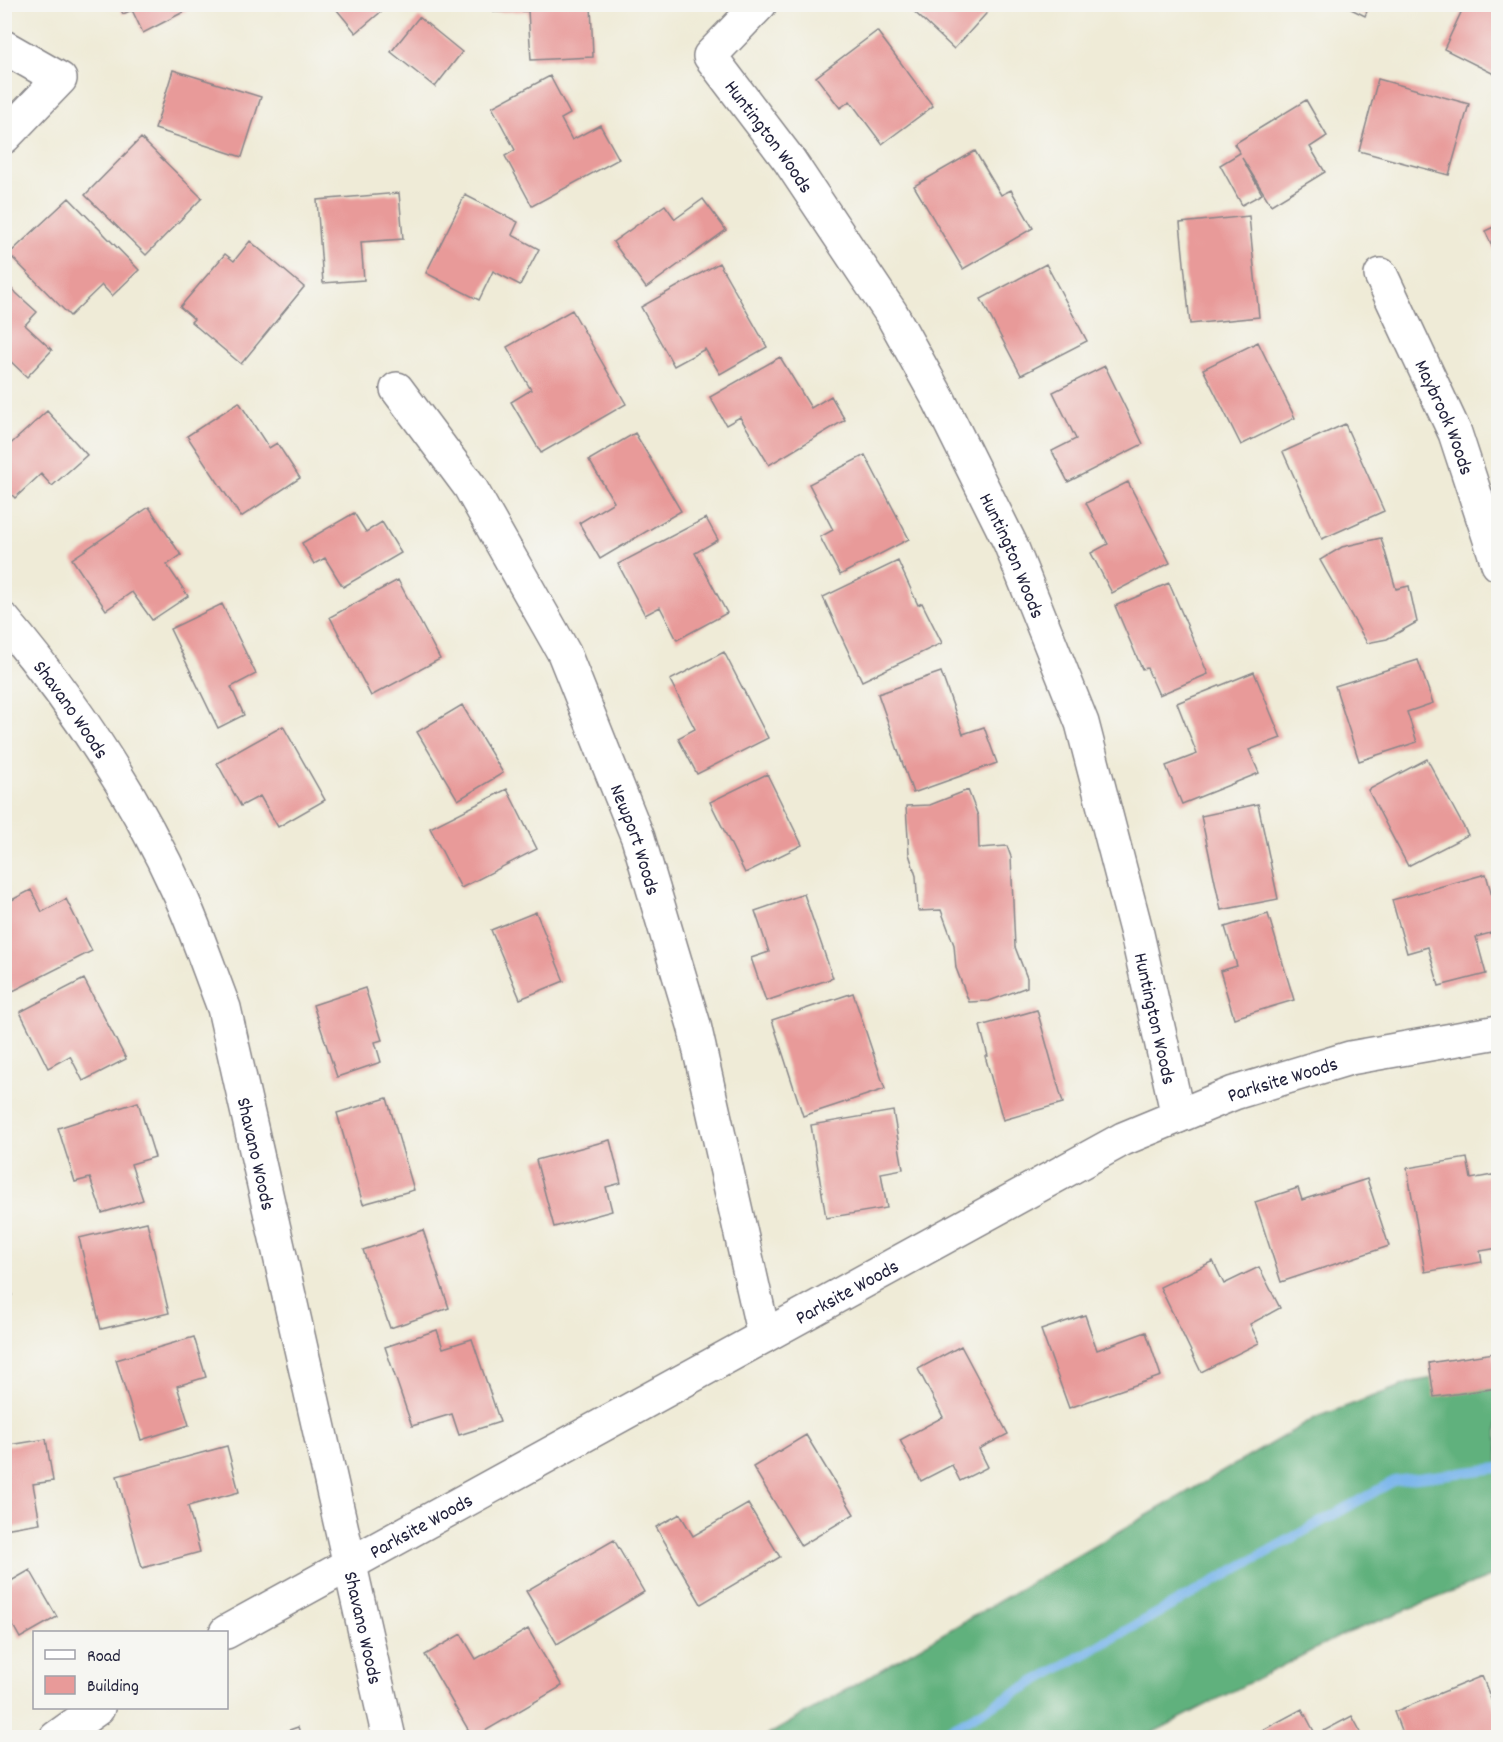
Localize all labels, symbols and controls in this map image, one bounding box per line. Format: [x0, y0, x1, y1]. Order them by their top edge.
street label: Huntington Woods [716, 75, 818, 200]
street label: Maybrook Woods [1406, 356, 1479, 479]
street label: Huntington Woods [970, 489, 1050, 623]
street label: Shavano Woods [25, 656, 114, 765]
street label: Newport Woods [601, 781, 665, 899]
street label: Huntington Woods [1125, 950, 1182, 1088]
street label: Parksite Woods [1224, 1051, 1342, 1111]
street label: Shavano Woods [228, 1095, 280, 1213]
street label: Parksite Woods [791, 1254, 905, 1333]
street label: Parksite Woods [365, 1488, 479, 1567]
street label: Shavano Woods [335, 1569, 387, 1687]
legend [33, 1631, 228, 1709]
text: Road [87, 1645, 121, 1670]
text: Building [87, 1675, 139, 1700]

